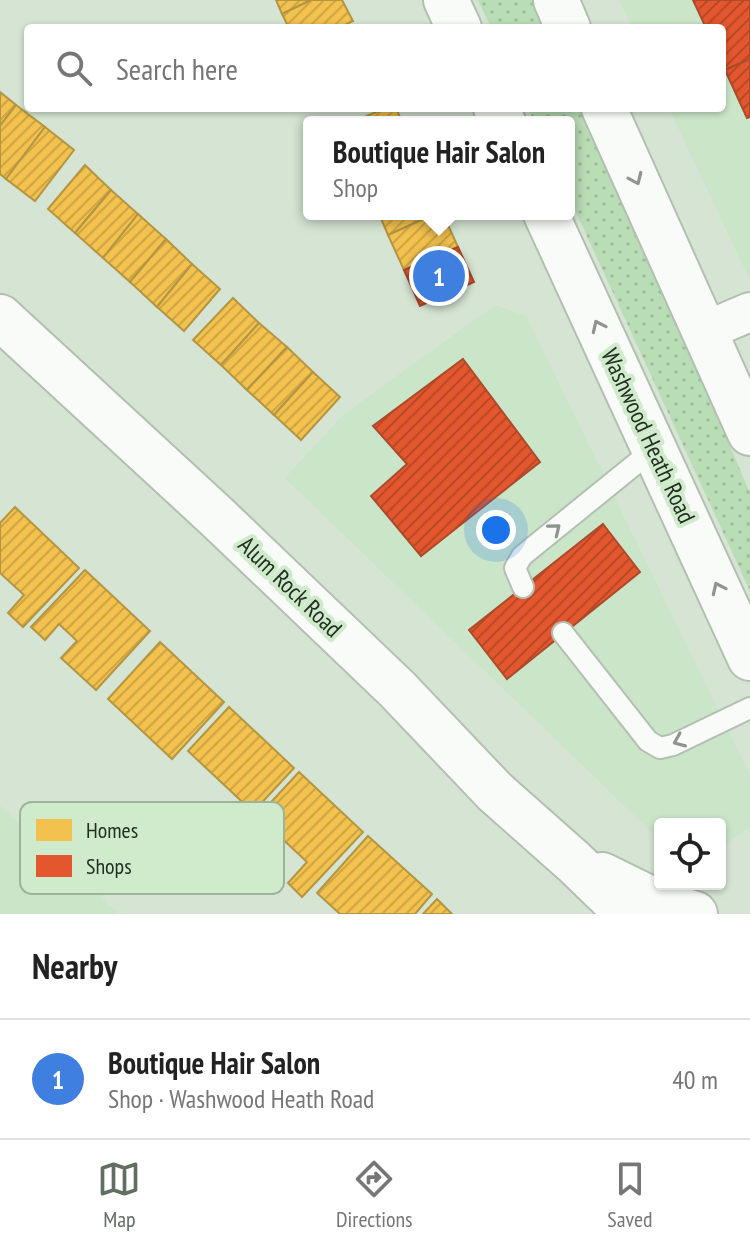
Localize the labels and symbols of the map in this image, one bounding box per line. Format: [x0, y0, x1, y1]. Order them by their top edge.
one-way arrow [627, 171, 643, 185]
pin: 1 [413, 246, 465, 306]
one-way arrow [591, 319, 607, 334]
street label: Washwood Heath Road [594, 343, 703, 528]
your location [476, 510, 516, 550]
one-way arrow [546, 524, 560, 539]
street label: Alum Rock Road [232, 530, 349, 644]
one-way arrow [711, 581, 727, 596]
one-way arrow [673, 731, 687, 748]
legend [20, 802, 284, 894]
text: Homes [86, 816, 138, 844]
text: Shops [86, 852, 132, 880]

